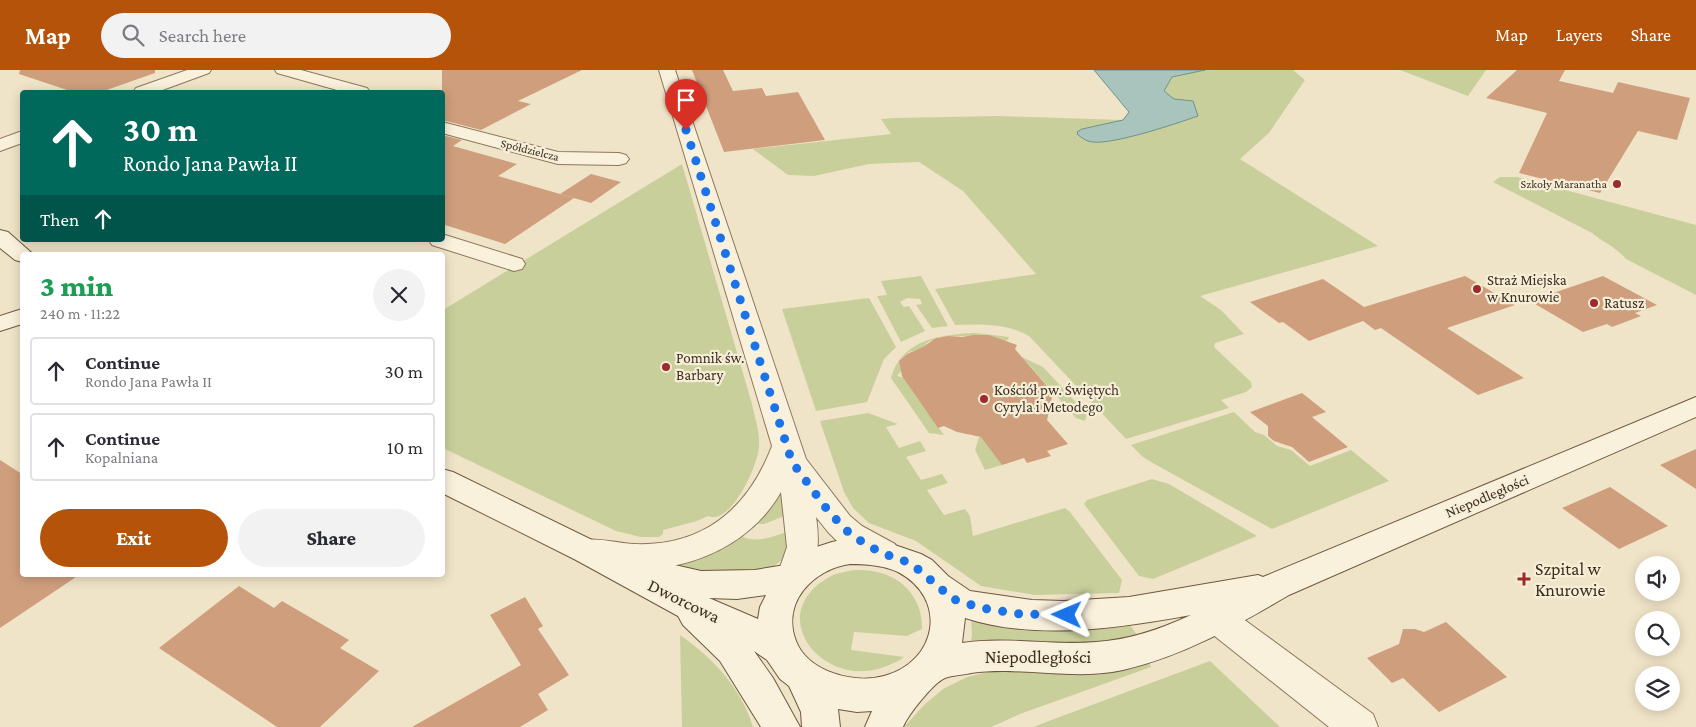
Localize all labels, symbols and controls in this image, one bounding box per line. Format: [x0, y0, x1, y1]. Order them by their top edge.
search box [101, 13, 451, 58]
icon: search [119, 21, 147, 49]
text: Map [25, 22, 71, 49]
text: Search here [159, 25, 246, 46]
text: Map [1495, 25, 1528, 45]
text: Layers [1556, 25, 1603, 45]
text: Share [1631, 25, 1671, 45]
pin [665, 79, 707, 130]
icon: arrive [672, 86, 700, 114]
icon: ahead [40, 110, 105, 175]
text: 30 m [123, 110, 198, 149]
street label: Spółdzielcza [499, 136, 561, 164]
text: Rondo Jana Pawła II [123, 151, 297, 176]
place label: Szkoły Maranatha [1521, 177, 1607, 191]
marker: Szkoły Maranatha [1611, 178, 1623, 190]
icon: ahead [89, 205, 117, 233]
text: Then [40, 209, 79, 230]
text: 3 min [40, 269, 113, 302]
button: close [373, 269, 425, 321]
place label: Straż Miejska w Knurowie [1487, 272, 1567, 305]
marker: Straż Miejska w Knurowie [1471, 283, 1483, 295]
place label: Ratusz [1604, 295, 1644, 311]
marker: Ratusz [1588, 297, 1600, 309]
text: 240 m · 11:22 [40, 305, 120, 322]
place label: Pomnik św. Barbary [676, 350, 744, 384]
text: Continue [85, 352, 160, 373]
icon: ahead [42, 357, 70, 385]
text: 30 m [384, 361, 423, 382]
marker: Pomnik św. Barbary [660, 361, 672, 373]
text: Rondo Jana Pawła II [85, 373, 212, 390]
place label: Kościół pw. Świętych Cyryla i Metodego [994, 382, 1119, 416]
marker: Kościół pw. Świętych Cyryla i Metodego [978, 393, 990, 405]
text: Continue [85, 428, 160, 449]
icon: ahead [42, 433, 70, 461]
text: 10 m [387, 437, 423, 458]
text: Kopalniana [85, 449, 158, 466]
street label: Niepodległości [1443, 471, 1531, 522]
button: Exit [40, 509, 228, 567]
button: Share [238, 509, 425, 567]
map controls [1635, 556, 1680, 711]
button: sound [1635, 556, 1680, 601]
place label: Szpital w Knurowie [1535, 559, 1605, 600]
marker: Szpital w Knurowie [1517, 572, 1531, 586]
street label: Dworcowa [645, 575, 723, 627]
position arrow [1040, 588, 1092, 640]
button: search [1635, 611, 1680, 656]
street label: Niepodległości [985, 647, 1092, 667]
button: layers [1635, 666, 1680, 711]

